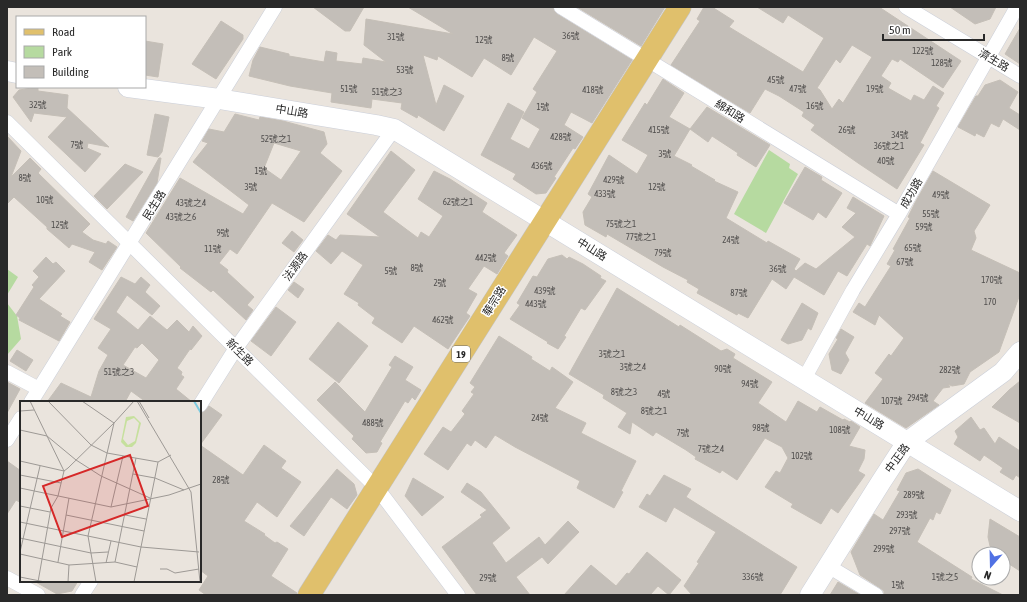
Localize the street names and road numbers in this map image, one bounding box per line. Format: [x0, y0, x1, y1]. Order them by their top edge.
street label: 濟生路 [977, 46, 1011, 74]
street label: 綿和路 [713, 97, 747, 125]
street label: 中山路 [275, 102, 309, 120]
street label: 成功路 [898, 176, 924, 210]
street label: 民生路 [140, 188, 168, 222]
street label: 中山路 [575, 235, 609, 263]
street label: 法源路 [280, 249, 310, 283]
street label: 華宗路 [480, 284, 508, 318]
street label: 新生路 [224, 336, 256, 368]
road number: 19 [452, 346, 470, 362]
street label: 中山路 [852, 404, 886, 432]
street label: 中正路 [882, 441, 912, 475]

